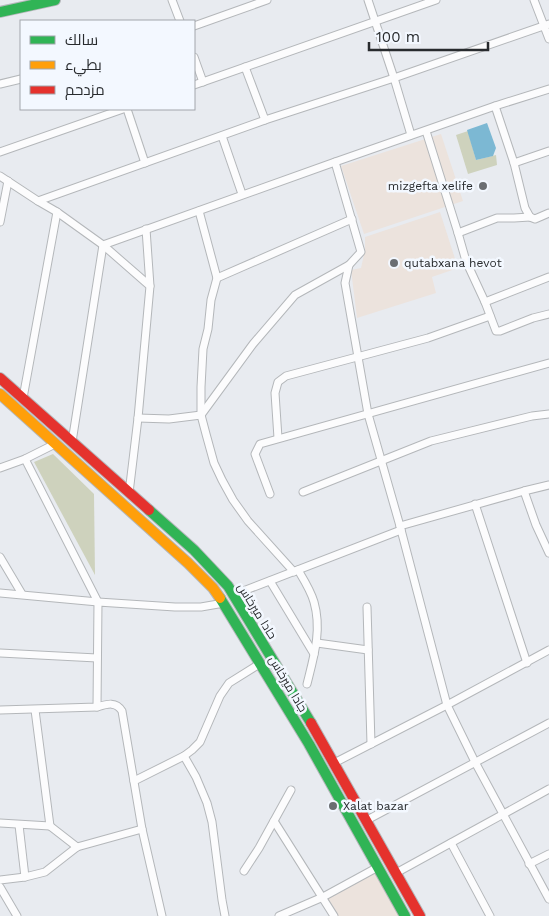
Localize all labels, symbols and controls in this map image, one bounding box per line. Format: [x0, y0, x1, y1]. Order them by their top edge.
legend [20, 20, 195, 110]
scale bar [369, 20, 488, 52]
text: 100 m [376, 28, 420, 46]
text: سالك [65, 31, 98, 49]
text: بطيء [65, 56, 102, 77]
text: مزدحم [65, 81, 105, 100]
place label: mizgefta xelife [388, 179, 473, 193]
marker: mizgefta xelife [477, 180, 489, 192]
place label: qutabxana hevot [404, 256, 502, 270]
marker: qutabxana hevot [388, 257, 400, 269]
street label: حادا ميرخاس [234, 581, 280, 641]
street label: جادا ميرخاس [266, 653, 310, 715]
place label: Xalat bazar [343, 799, 409, 813]
marker: Xalat bazar [327, 800, 339, 812]

